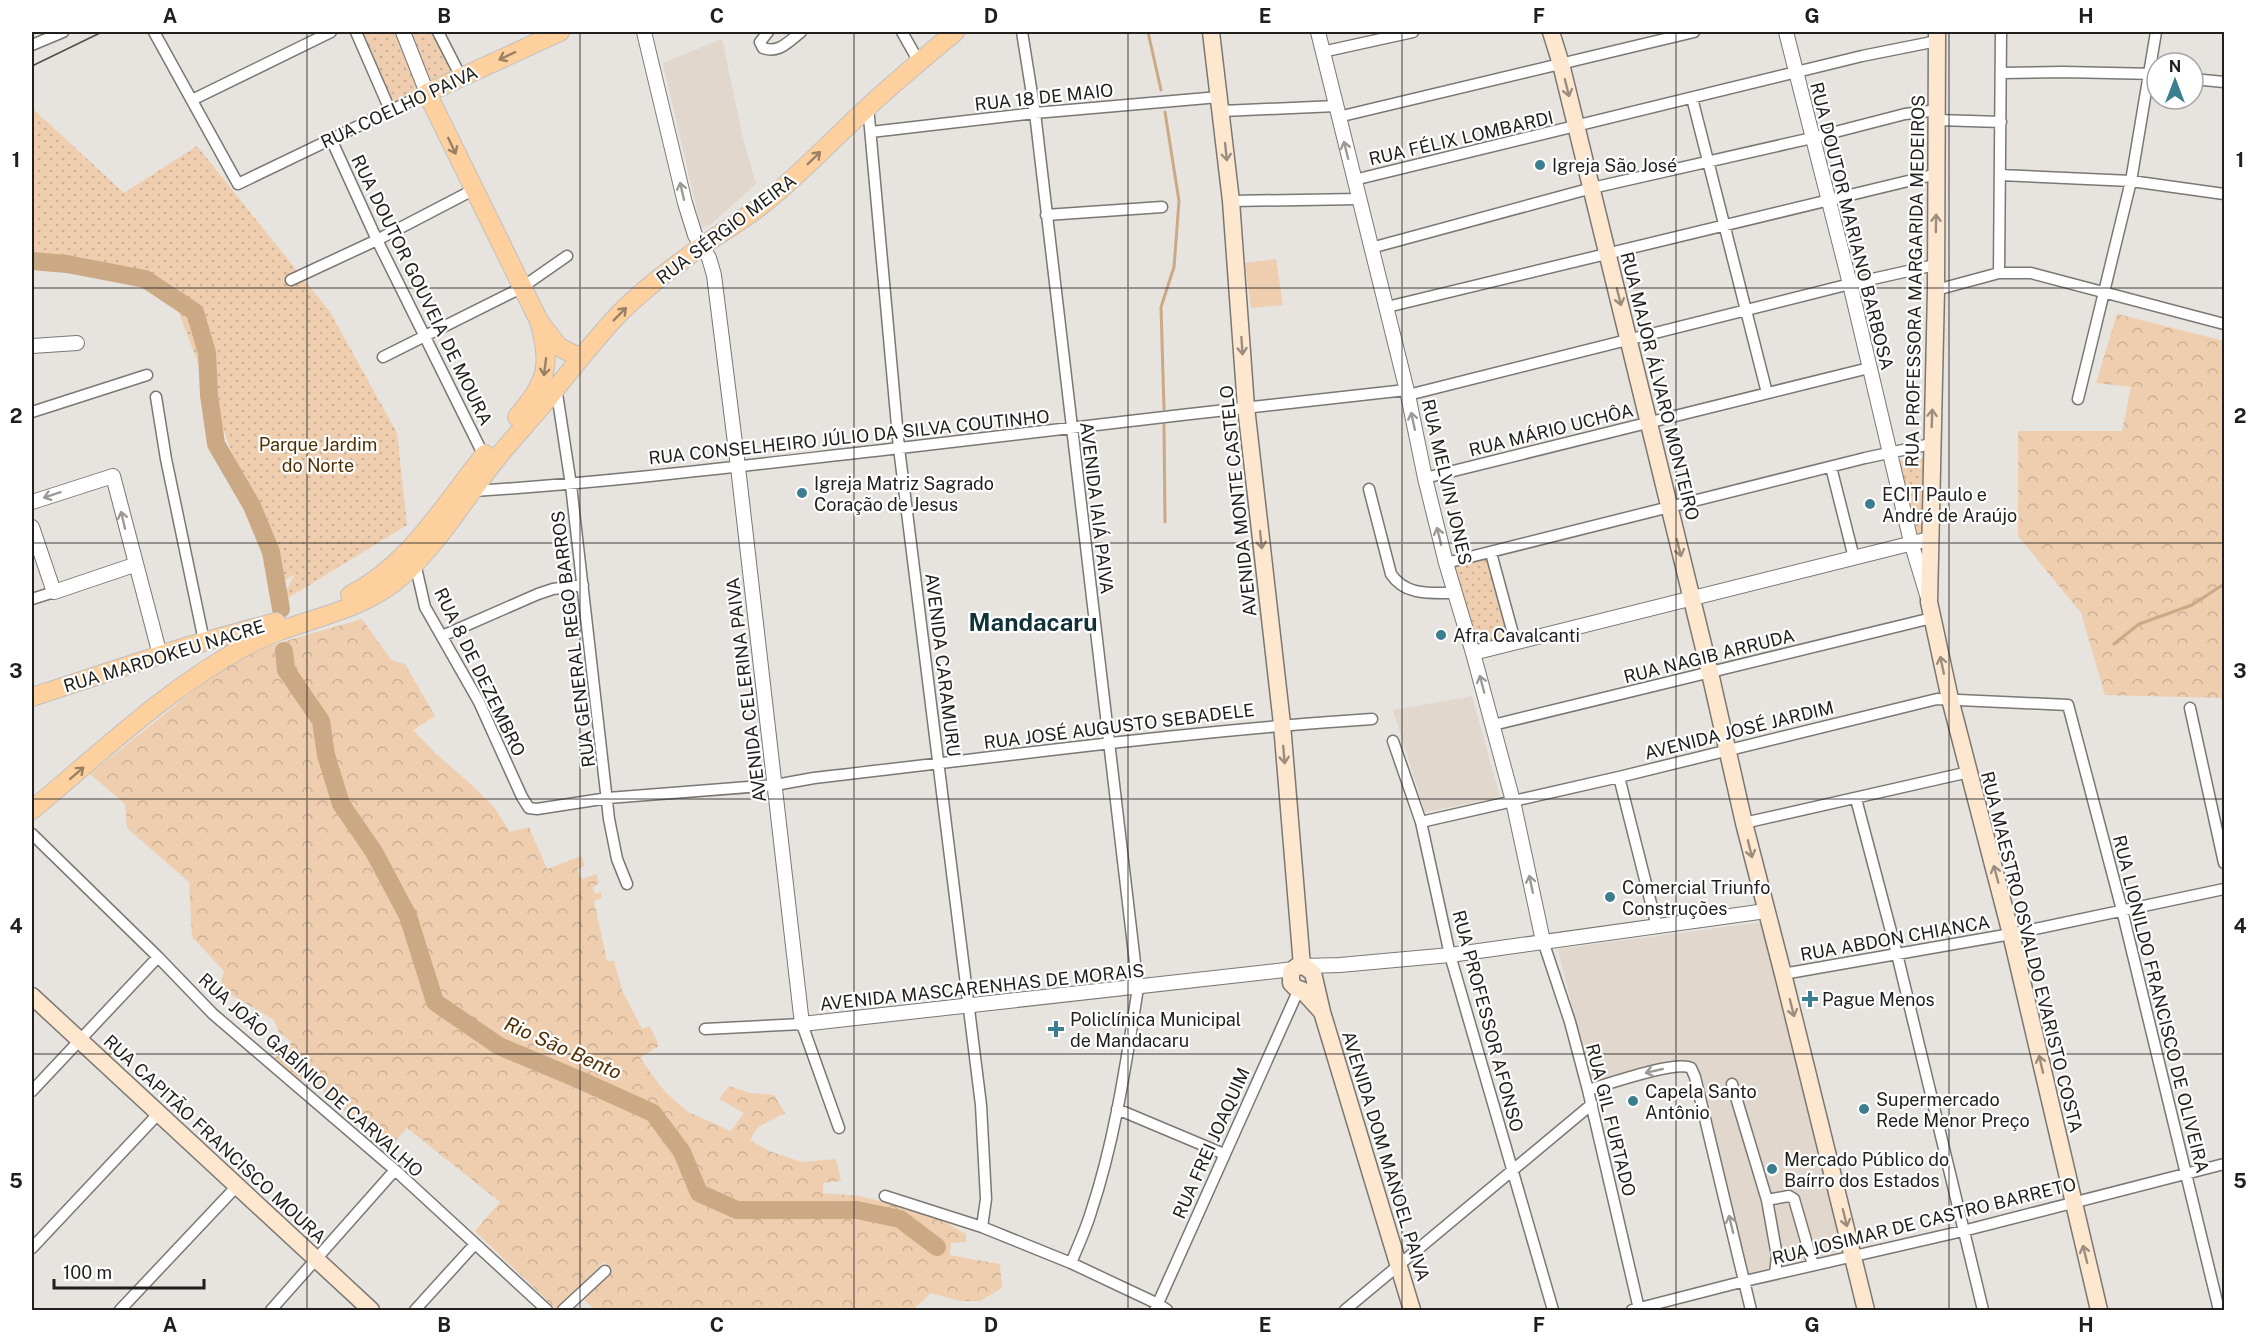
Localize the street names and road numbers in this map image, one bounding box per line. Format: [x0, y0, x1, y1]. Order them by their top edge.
street label: RUA COELHO PAIVA [317, 61, 481, 153]
street label: RUA 18 DE MAIO [974, 79, 1114, 115]
street label: RUA DOUTOR MARIANO BARBOSA [1806, 80, 1898, 372]
street label: RUA PROFESSORA MARGARIDA MEDEIROS [1901, 95, 1929, 467]
street label: RUA FÉLIX LOMBARDI [1366, 106, 1555, 169]
street label: RUA DOUTOR GOUVEIA DE MOURA [347, 151, 497, 429]
street label: RUA SÉRGIO MEIRA [651, 169, 800, 288]
street label: RUA MAJOR ÁLVARO MONTEIRO [1616, 249, 1705, 522]
street label: AVENIDA MONTE CASTELO [1215, 384, 1261, 618]
street label: RUA MELVIN JONES [1418, 397, 1476, 567]
street label: RUA MÁRIO UCHÔA [1466, 398, 1636, 461]
street label: RUA CONSELHEIRO JÚLIO DA SILVA COUTINHO [647, 404, 1051, 469]
street label: AVENIDA IAIÁ PAIVA [1076, 421, 1119, 595]
street label: RUA GENERAL REGO BARROS [547, 510, 599, 768]
street label: AVENIDA CARAMURU [921, 572, 965, 758]
street label: AVENIDA CELERINA PAIVA [722, 576, 770, 804]
street label: RUA 8 DE DEZEMBRO [430, 584, 530, 760]
street label: RUA MARDOKEU NACRE [61, 615, 267, 697]
street label: RUA NAGIB ARRUDA [1621, 625, 1797, 687]
street label: AVENIDA JOSÉ JARDIM [1642, 695, 1836, 764]
street label: RUA JOSÉ AUGUSTO SEBADELE [982, 698, 1256, 753]
street label: RUA MAESTRO OSVALDO EVARISTO COSTA [1977, 769, 2087, 1135]
street label: RUA LIONILDO FRANCISCO DE OLIVEIRA [2109, 833, 2213, 1175]
street label: RUA PROFESSOR AFONSO [1448, 908, 1528, 1134]
street label: RUA ABDON CHIANCA [1799, 911, 1992, 965]
street label: AVENIDA MASCARENHAS DE MORAIS [819, 960, 1145, 1014]
street label: RUA JOÃO GABÍNIO DE CARVALHO [194, 968, 428, 1181]
street label: AVENIDA DOM MANOEL PAIVA [1338, 1028, 1434, 1284]
street label: RUA CAPITÃO FRANCISCO MOURA [99, 1030, 331, 1248]
street label: RUA GIL FURTADO [1582, 1041, 1640, 1199]
street label: RUA FREI JOAQUIM [1168, 1064, 1254, 1222]
street label: RUA JOSIMAR DE CASTRO BARRETO [1770, 1173, 2078, 1269]

